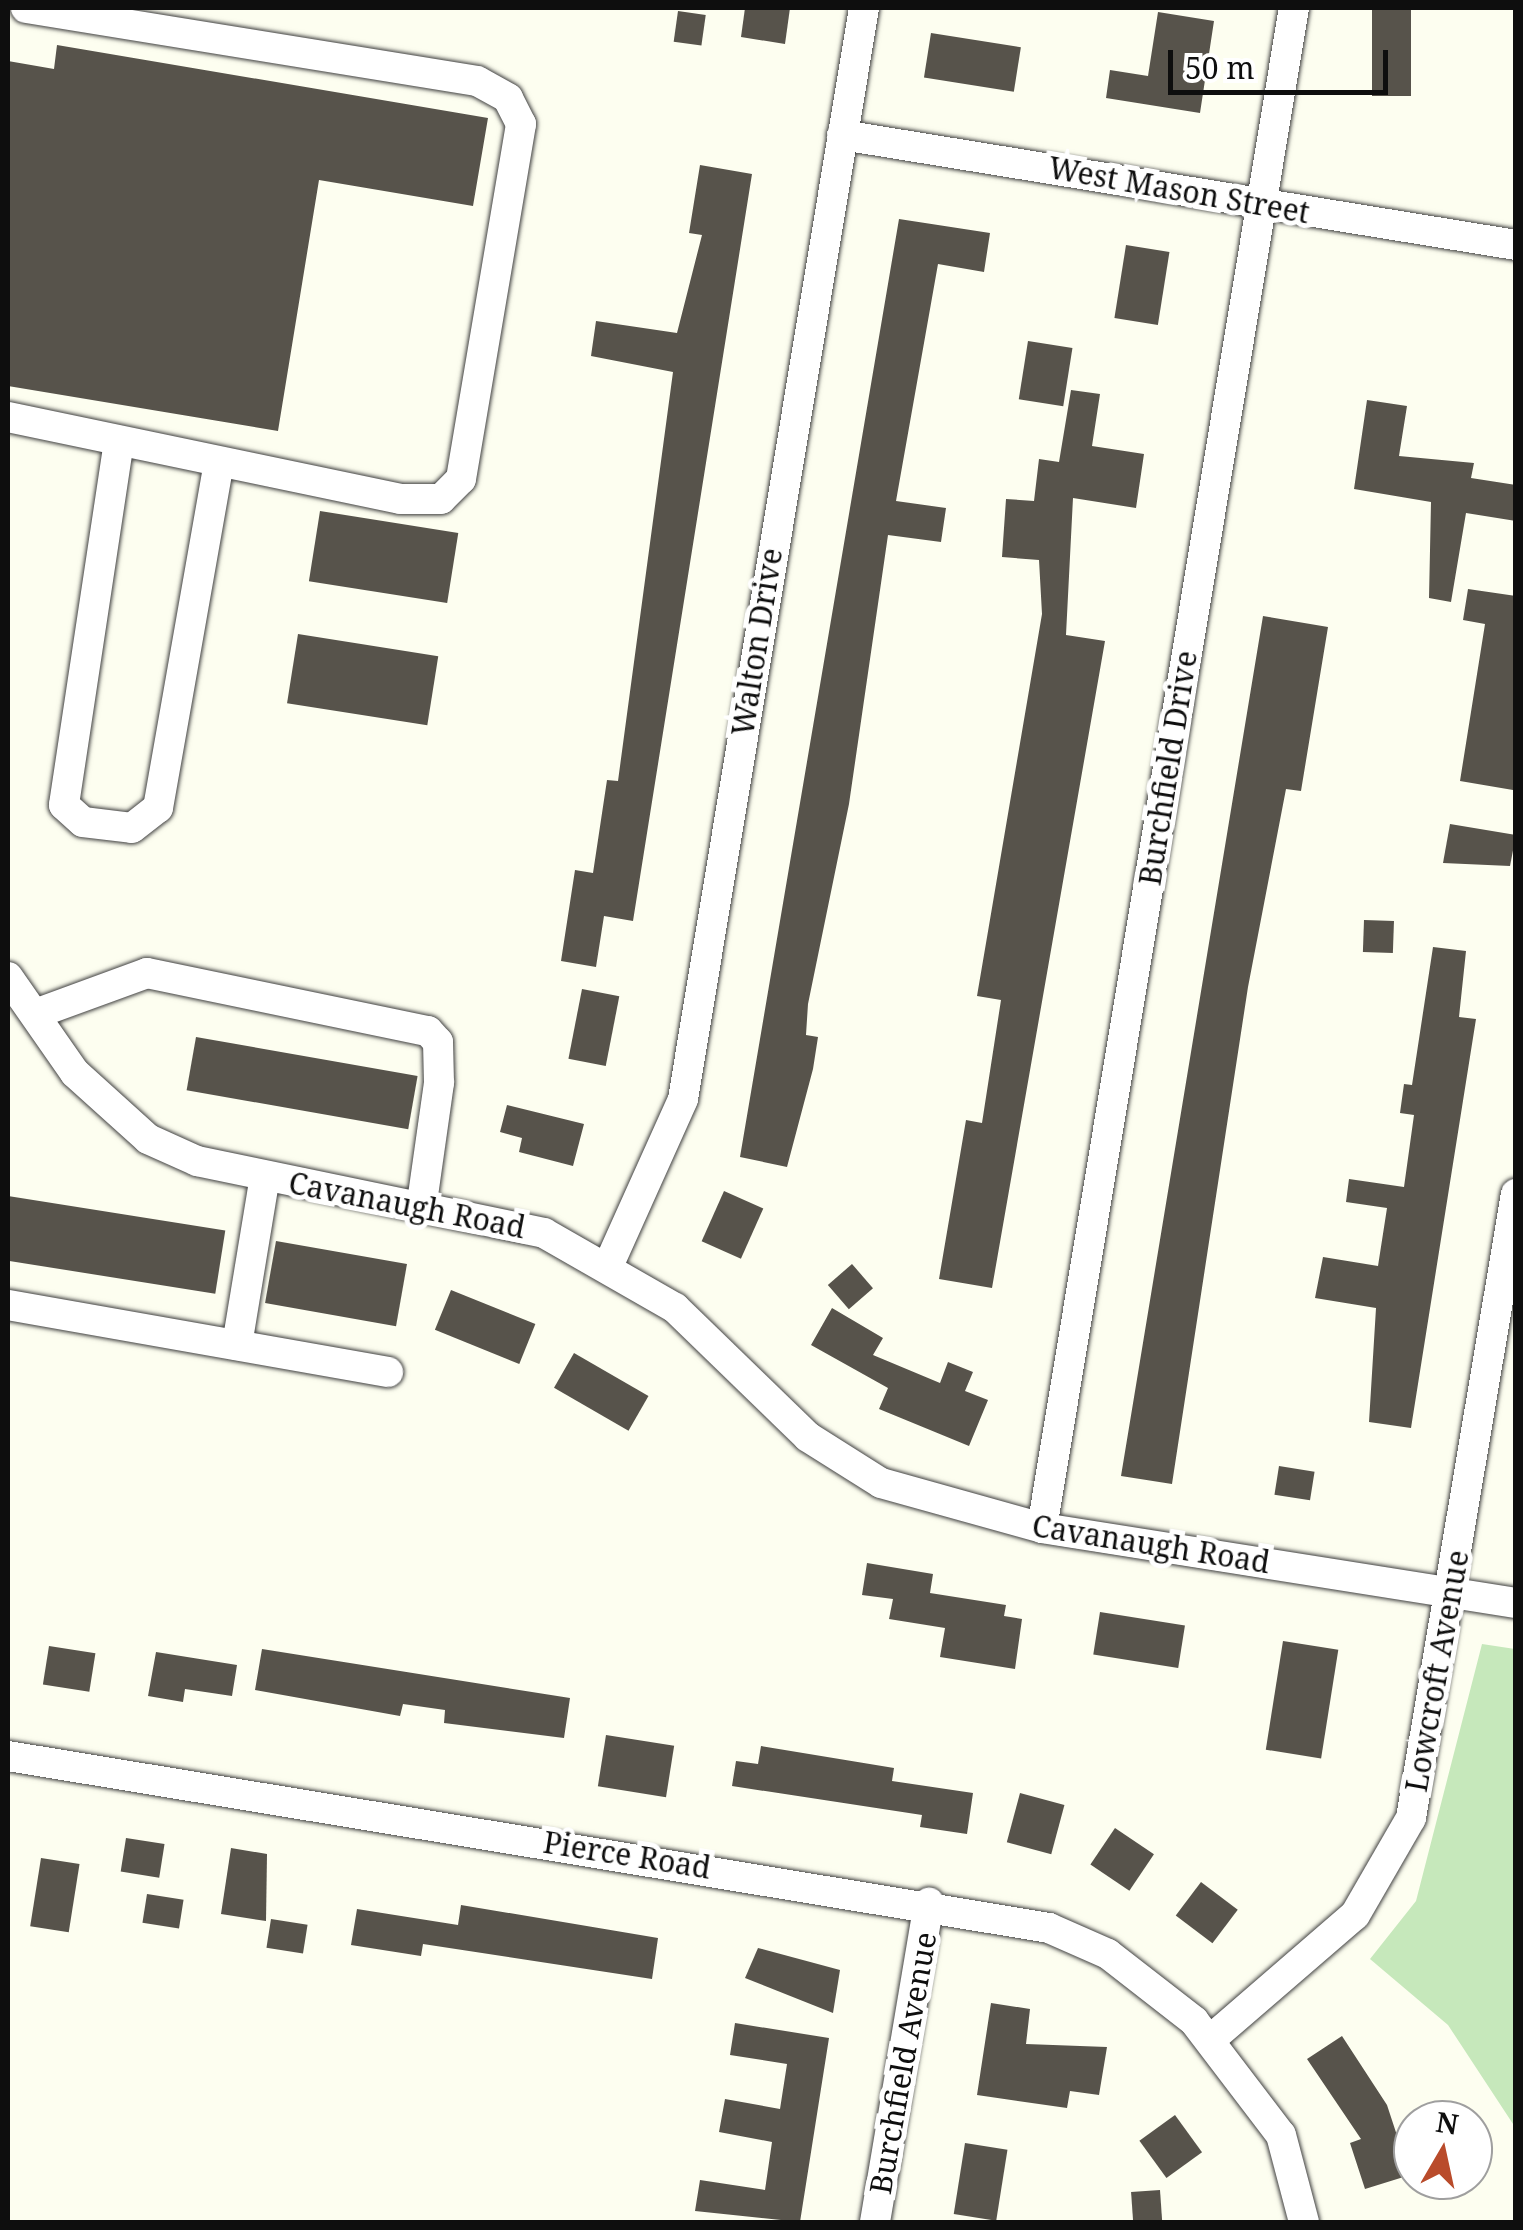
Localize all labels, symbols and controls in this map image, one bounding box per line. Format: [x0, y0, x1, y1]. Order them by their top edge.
scale bar [1173, 30, 1393, 92]
text: 50 m [1185, 47, 1255, 88]
street label: West Mason Street [1046, 149, 1312, 231]
street label: Walton Drive [724, 546, 790, 738]
street label: Burchfield Drive [1132, 648, 1204, 888]
street label: Cavanaugh Road [286, 1164, 528, 1246]
street label: Cavanaugh Road [1030, 1507, 1272, 1581]
street label: Lowcroft Avenue [1398, 1547, 1476, 1795]
street label: Pierce Road [541, 1824, 713, 1886]
street label: Burchfield Avenue [862, 1929, 944, 2197]
north arrow [1393, 2100, 1493, 2200]
text: N [1433, 2102, 1461, 2143]

